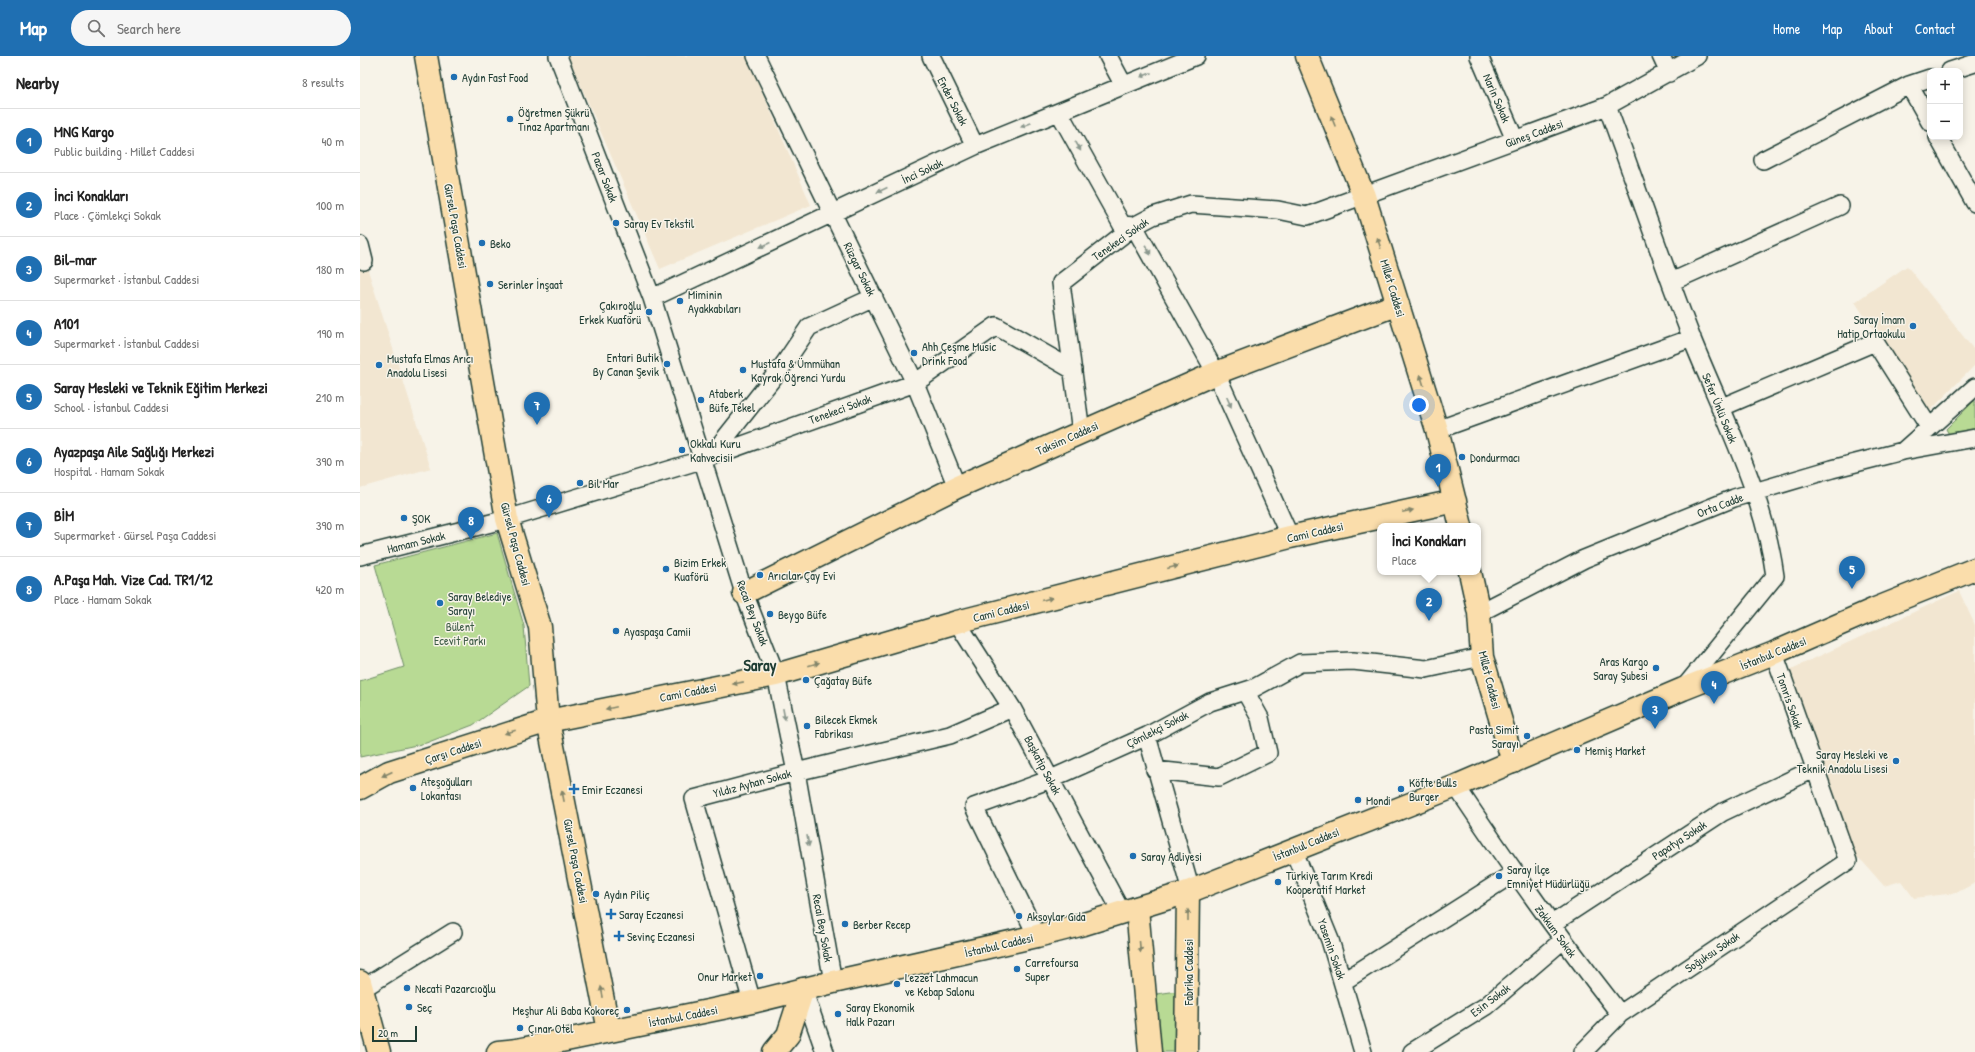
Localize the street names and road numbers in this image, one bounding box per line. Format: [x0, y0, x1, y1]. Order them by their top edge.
street label: Narin Sokak [1479, 71, 1515, 125]
street label: Ender Sokak [933, 74, 973, 128]
street label: Güneş Caddesi [1502, 115, 1566, 151]
street label: Pazar Sokak [588, 149, 622, 205]
street label: İnci Sokak [899, 154, 945, 188]
street label: Gürsel Paşa Caddesi [440, 182, 472, 270]
street label: Tenekeci Sokak [1088, 213, 1152, 265]
street label: Rüzgar Sokak [840, 239, 880, 299]
street label: Millet Caddesi [1376, 257, 1410, 319]
street label: Sefer Ünlü Sokak [1698, 370, 1742, 446]
street label: Tenekeci Sokak [806, 390, 874, 428]
street label: Taksim Caddesi [1033, 417, 1101, 459]
street label: Orta Cadde [1694, 488, 1746, 522]
street label: Gürsel Paşa Caddesi [497, 500, 535, 588]
street label: Cami Caddesi [1285, 517, 1345, 547]
street label: Hamam Sokak [385, 527, 447, 557]
street label: Recai Bey Sokak [733, 578, 773, 648]
street label: Cami Caddesi [971, 596, 1031, 626]
street label: İstanbul Caddesi [1737, 632, 1809, 674]
street label: Millet Caddesi [1475, 649, 1505, 711]
street label: Tomris Sokak [1772, 671, 1808, 731]
street label: Cami Caddesi [658, 678, 718, 706]
street label: Çömlekçi Sokak [1123, 706, 1191, 752]
street label: Başkatip Sokak [1020, 732, 1066, 798]
street label: Çarşı Caddesi [422, 734, 484, 768]
street label: Yıldız Ayhan Sokak [711, 764, 793, 802]
street label: Papatya Sokak [1648, 816, 1710, 864]
street label: Gürsel Paşa Caddesi [559, 817, 593, 905]
street label: İstanbul Caddesi [1270, 823, 1342, 865]
street label: Recai Bey Sokak [809, 893, 837, 963]
street label: Zakkum Sokak [1531, 901, 1581, 961]
street label: Yasemin Sokak [1314, 916, 1350, 982]
street label: Soğuksu Sokak [1681, 927, 1743, 977]
street label: İstanbul Caddesi [963, 929, 1035, 961]
street label: Fabrika Caddesi [1180, 939, 1197, 1006]
street label: Esin Sokak [1467, 979, 1513, 1021]
street label: İstanbul Caddesi [647, 1001, 719, 1031]

